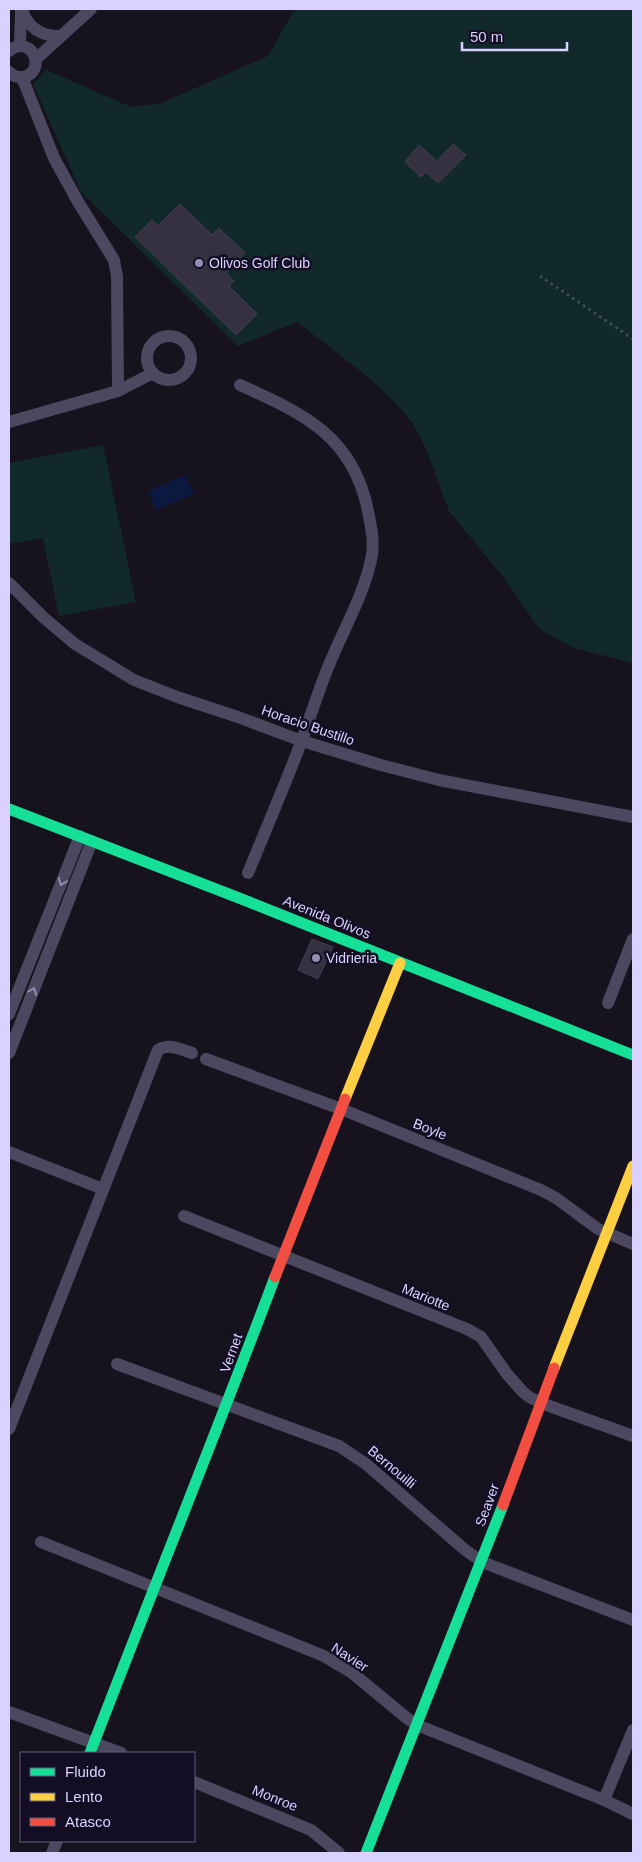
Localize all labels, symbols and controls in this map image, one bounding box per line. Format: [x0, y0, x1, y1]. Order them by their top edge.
scale bar [462, 20, 567, 52]
text: 50 m [470, 28, 503, 45]
place label: Olivos Golf Club [209, 255, 310, 271]
marker: Olivos Golf Club [193, 257, 205, 269]
street label: Horacio Bustillo [259, 702, 357, 748]
one-way arrow [58, 877, 68, 885]
street label: Avenida Olivos [281, 892, 373, 942]
place label: Vidrieria [326, 950, 377, 966]
marker: Vidrieria [310, 952, 322, 964]
one-way arrow [27, 987, 37, 996]
street label: Boyle [411, 1115, 449, 1143]
street label: Mariotte [400, 1280, 453, 1314]
street label: Vernet [217, 1331, 245, 1375]
street label: Bernouilli [365, 1442, 419, 1492]
street label: Seaver [472, 1481, 502, 1529]
street label: Navier [329, 1639, 372, 1675]
legend [20, 1752, 195, 1842]
text: Fluido [65, 1763, 106, 1780]
street label: Monroe [250, 1782, 300, 1814]
text: Lento [65, 1788, 103, 1805]
text: Atasco [65, 1813, 111, 1830]

